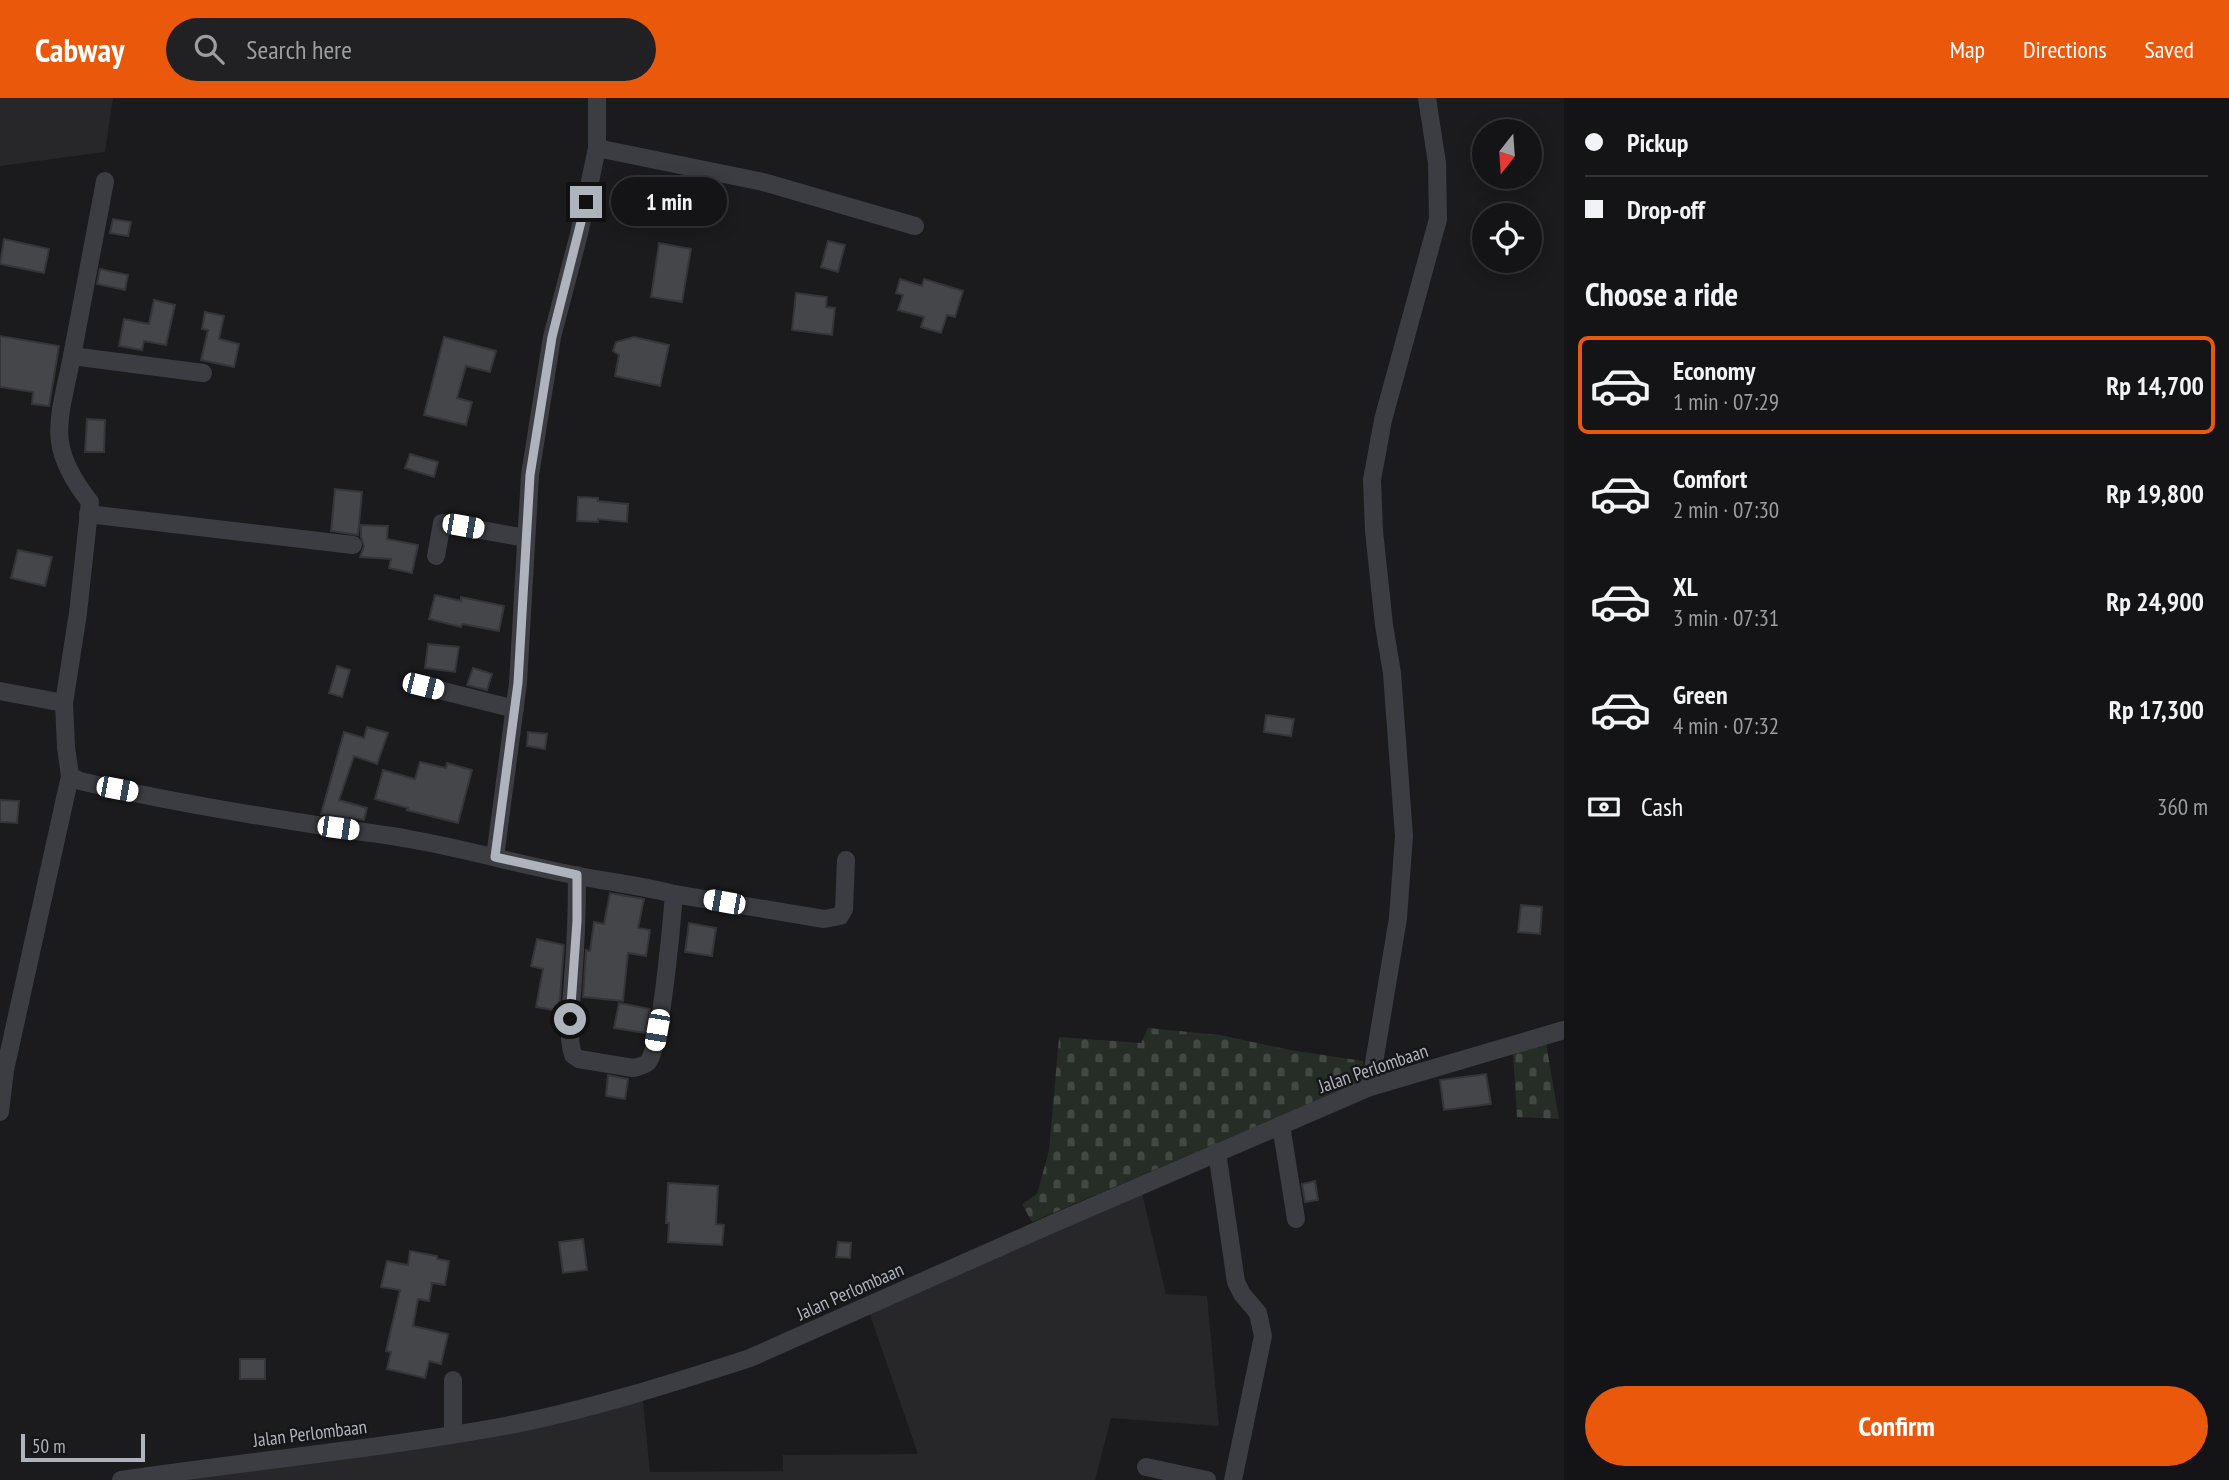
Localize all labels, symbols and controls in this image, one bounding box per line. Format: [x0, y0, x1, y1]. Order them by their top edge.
search box [166, 18, 656, 81]
text: Cabway [35, 28, 124, 71]
icon: search [190, 30, 228, 68]
text: Search here [246, 33, 352, 66]
text: Map [1950, 34, 1985, 65]
text: Directions [2023, 34, 2107, 65]
text: Saved [2145, 34, 2194, 65]
north arrow [1472, 119, 1542, 189]
map controls [1472, 119, 1542, 273]
text: Pickup [1627, 126, 1688, 159]
callout: 1 min [610, 178, 726, 226]
route end [570, 186, 602, 218]
text: 1 min [646, 187, 692, 216]
text: Drop-off [1627, 193, 1705, 226]
button: locate [1472, 203, 1542, 273]
text: Choose a ride [1585, 273, 1738, 315]
icon: car [1589, 354, 1652, 417]
text: Economy [1673, 354, 1755, 387]
text: Rp 14,700 [2106, 369, 2204, 402]
text: 1 min · 07:29 [1673, 387, 1779, 416]
icon: car [1589, 462, 1652, 525]
text: Comfort [1673, 462, 1747, 495]
text: Rp 19,800 [2106, 477, 2204, 510]
text: 2 min · 07:30 [1673, 495, 1779, 524]
car [441, 512, 486, 540]
icon: car [1589, 570, 1652, 633]
text: XL [1673, 570, 1698, 603]
text: Rp 24,900 [2106, 585, 2204, 618]
text: 3 min · 07:31 [1673, 603, 1779, 632]
car [401, 671, 446, 701]
icon: car [1589, 678, 1652, 741]
text: Green [1673, 678, 1728, 711]
text: Rp 17,300 [2109, 693, 2204, 726]
text: 4 min · 07:32 [1673, 711, 1779, 740]
car [95, 775, 140, 803]
icon: cash [1585, 788, 1623, 826]
text: Cash [1641, 790, 1683, 823]
text: 360 m [2157, 792, 2208, 821]
car [316, 815, 361, 841]
car [702, 888, 747, 916]
route start [554, 1003, 586, 1035]
car [644, 1007, 671, 1053]
street label: Jalan Perlombaan [1314, 1038, 1431, 1098]
street label: Jalan Perlombaan [792, 1257, 907, 1326]
button: Confirm [1585, 1386, 2208, 1466]
street label: Jalan Perlombaan [251, 1414, 368, 1452]
scale bar [21, 1431, 145, 1463]
text: 50 m [32, 1434, 66, 1458]

